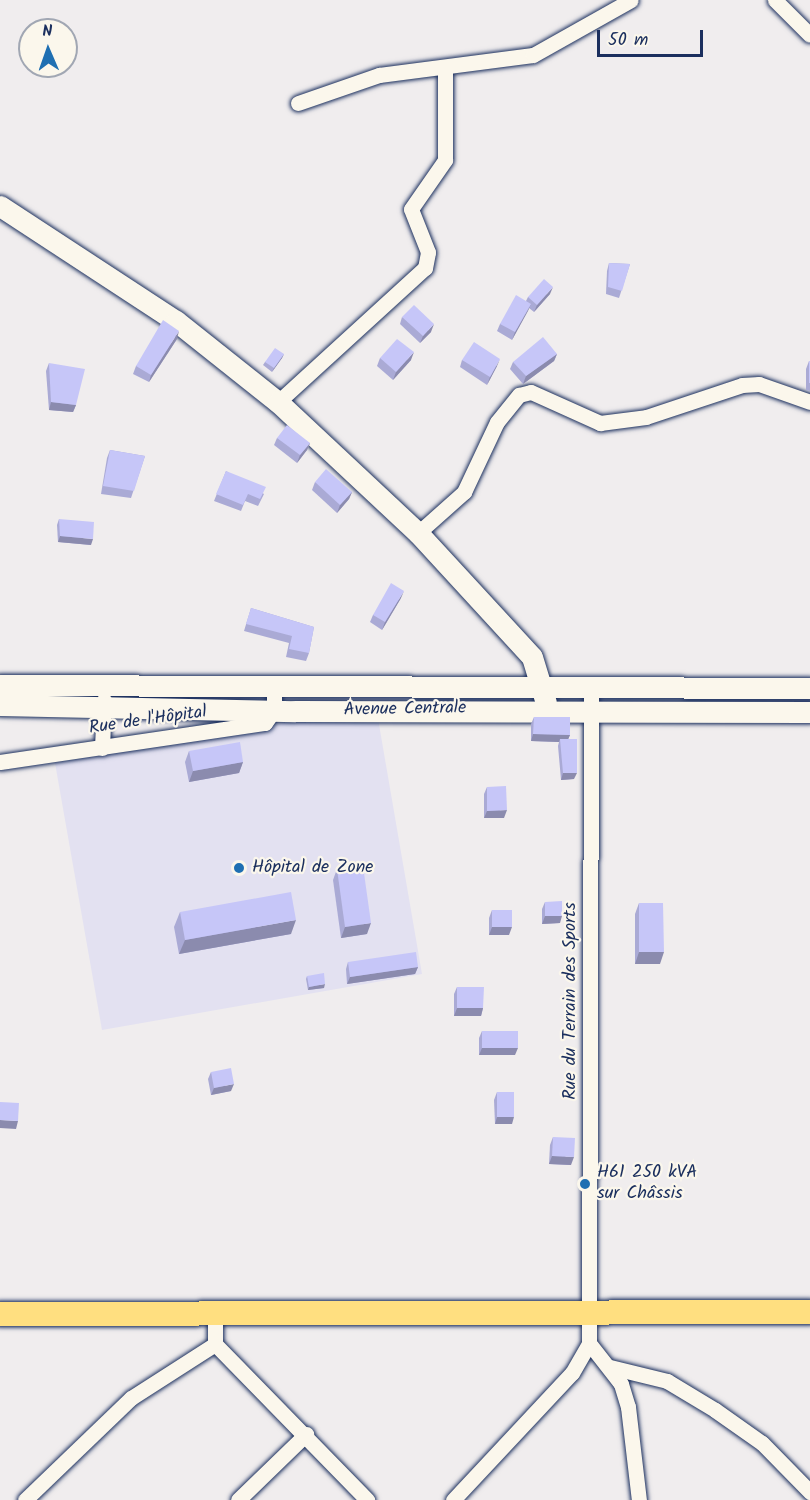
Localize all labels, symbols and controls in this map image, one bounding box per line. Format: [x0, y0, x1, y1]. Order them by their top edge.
north arrow [18, 18, 78, 78]
scale bar [600, 18, 706, 56]
text: N [42, 19, 53, 44]
text: 50 m [608, 26, 648, 55]
street label: Avenue Centrale [344, 698, 466, 722]
street label: Rue de l'Hôpital [88, 702, 208, 740]
place label: Hôpital de Zone [252, 857, 373, 879]
marker: Hôpital de Zone [230, 859, 248, 877]
street label: Rue du Terrain des Sports [560, 902, 582, 1100]
place label: H61 250 kVA sur Châssis [597, 1163, 697, 1206]
marker: H61 250 kVA sur Châssis [578, 1177, 592, 1191]

